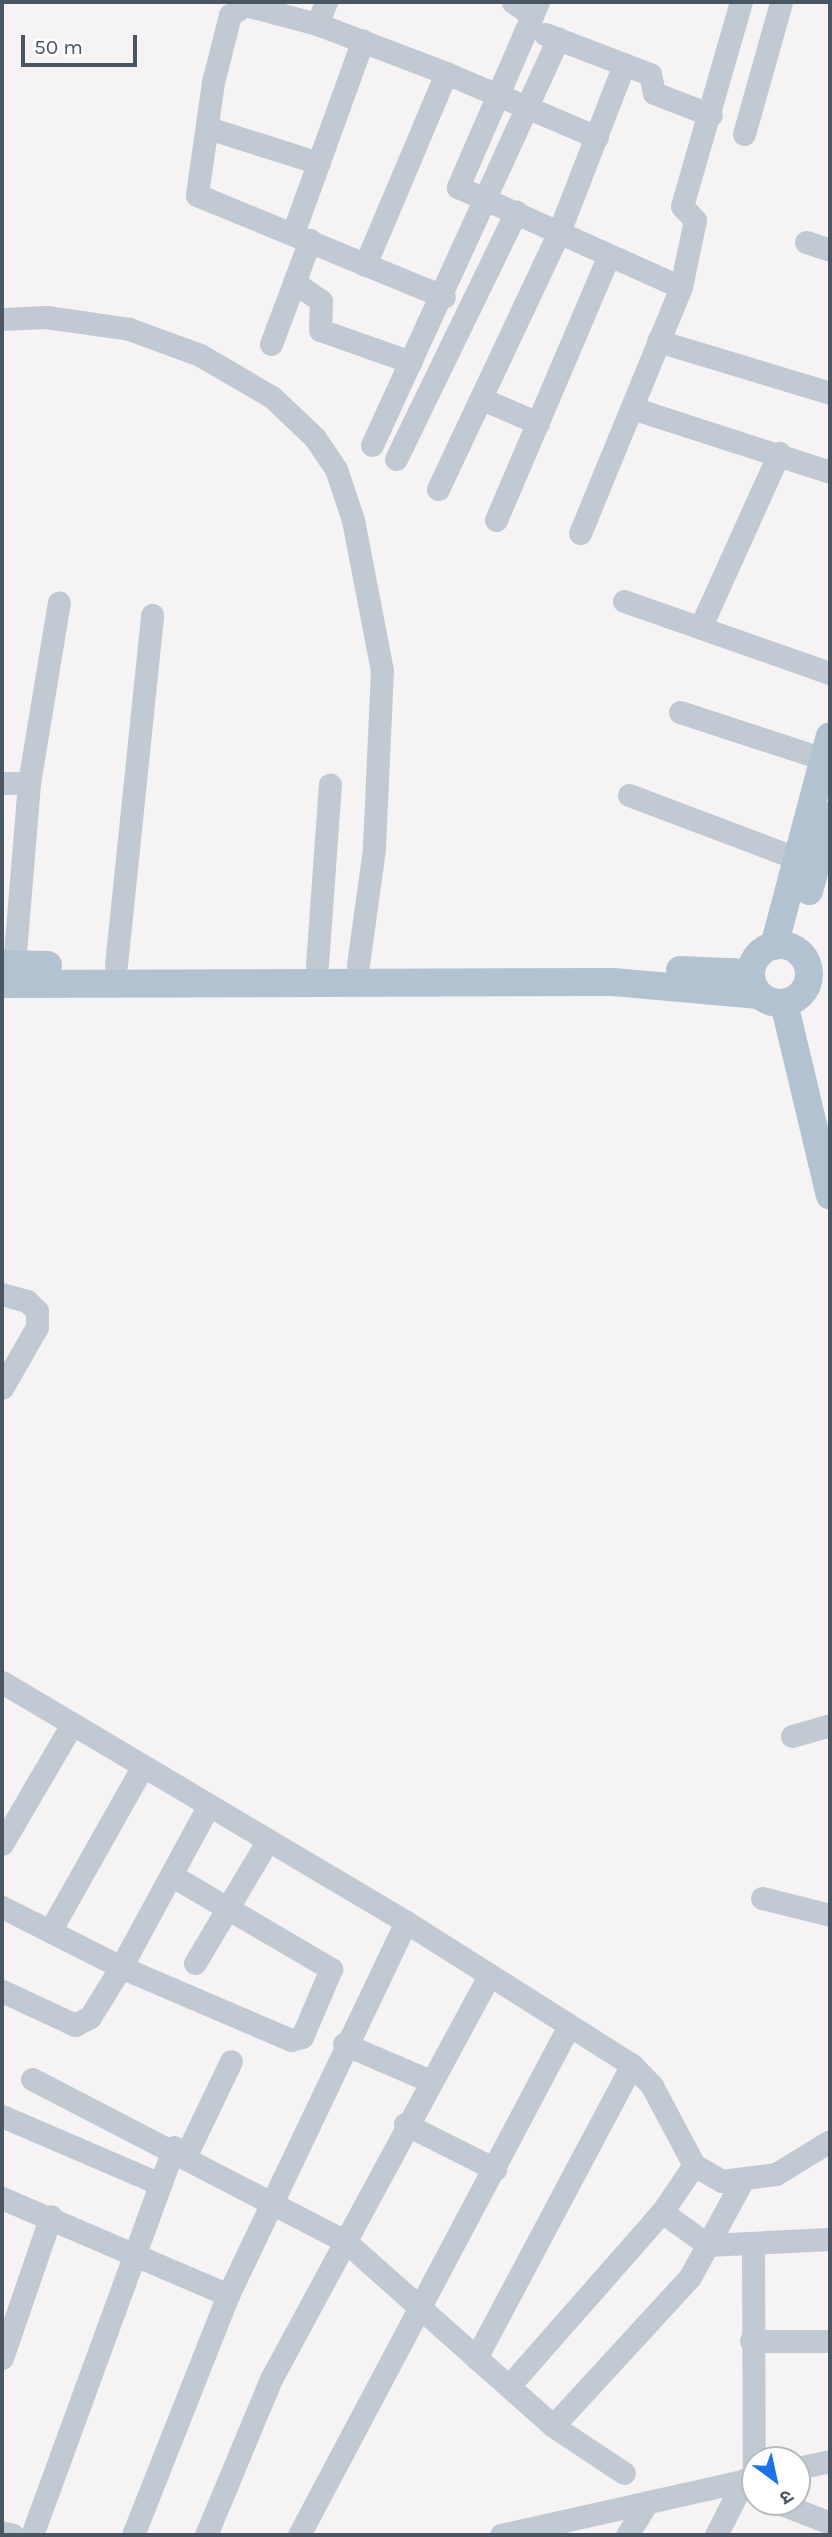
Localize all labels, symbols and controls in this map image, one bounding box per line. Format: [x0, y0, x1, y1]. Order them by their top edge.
scale bar [24, 21, 140, 65]
text: 50 m [34, 35, 83, 59]
north arrow [741, 2446, 811, 2516]
text: उ [776, 2485, 797, 2509]

